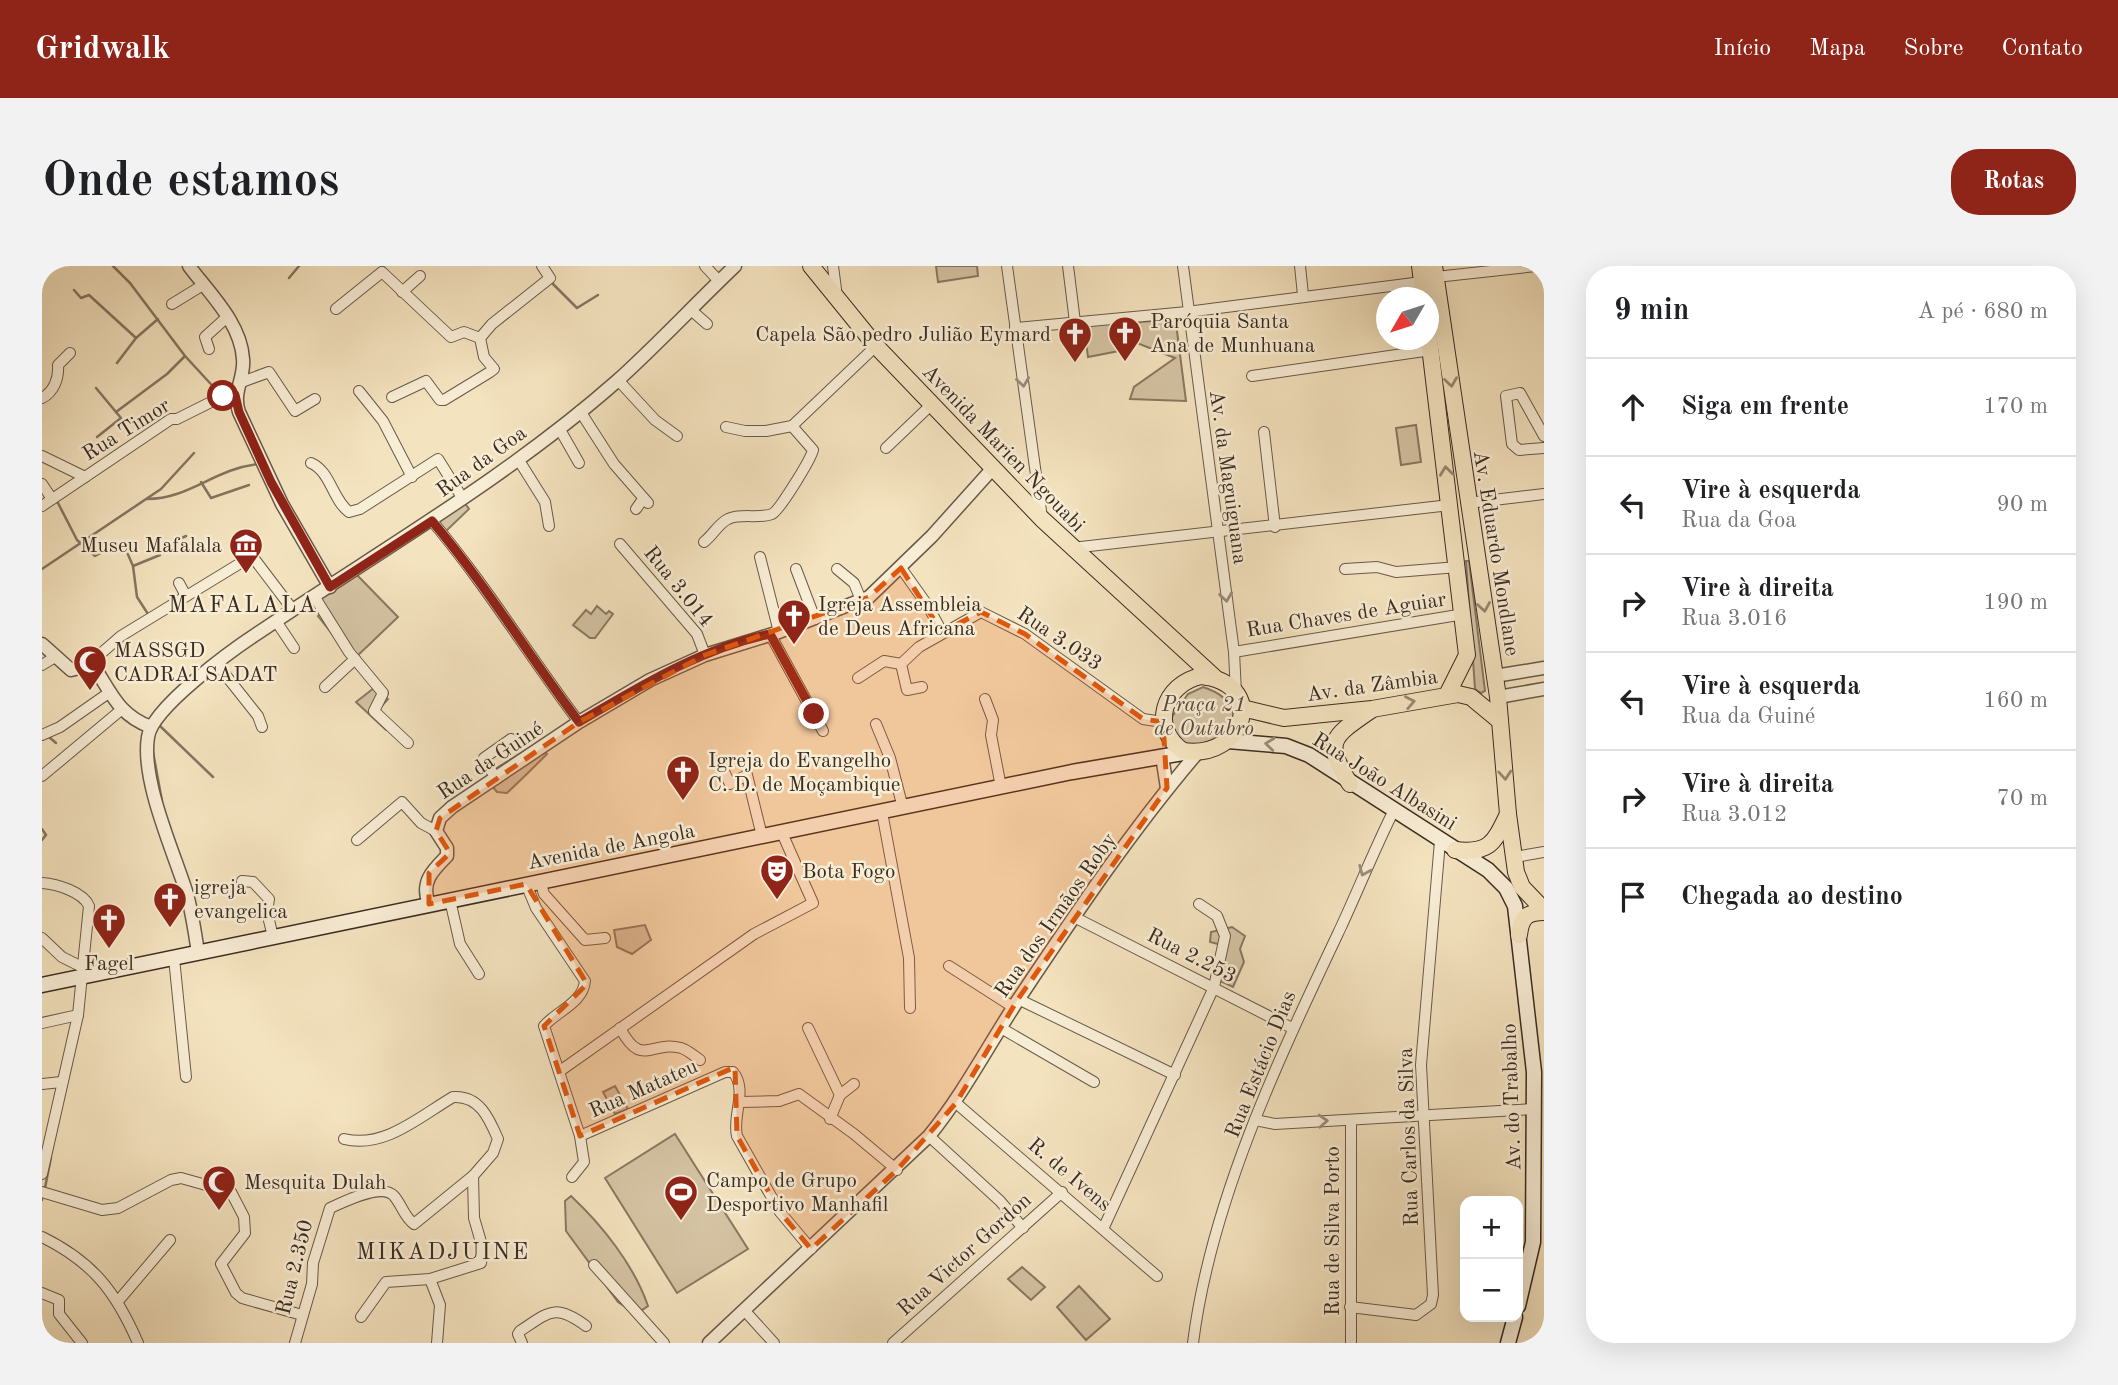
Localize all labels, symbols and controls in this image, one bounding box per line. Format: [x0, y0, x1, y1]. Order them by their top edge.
text: Gridwalk [35, 33, 170, 66]
text: Início [1714, 37, 1771, 61]
text: Mapa [1809, 37, 1866, 61]
text: Sobre [1904, 37, 1963, 61]
text: Contato [2001, 37, 2083, 61]
button: Rotas [1951, 149, 2076, 215]
text: Onde estamos [42, 158, 339, 207]
north arrow [1376, 287, 1439, 350]
text: 9 min [1614, 296, 1689, 326]
text: A pé · 680 m [1917, 300, 2048, 323]
place label: Paróquia Santa Ana de Munhuana [1150, 312, 1315, 357]
church icon: Paróquia Santa Ana de Munhuana [1106, 314, 1144, 363]
church icon: Capela São pedro Julião Eymard [1056, 315, 1094, 364]
place label: Capela São pedro Julião Eymard [755, 325, 1051, 346]
street label: Avenida Marien Ngouabi [918, 361, 1088, 537]
one-way arrow [1015, 376, 1030, 388]
one-way arrow [1443, 376, 1458, 388]
route start [207, 380, 238, 411]
icon: ahead [1614, 388, 1652, 426]
street label: Av. da Maguiguana [1205, 389, 1250, 566]
text: Siga em frente [1681, 394, 1849, 420]
street label: Rua Timor [79, 395, 175, 465]
text: 170 m [1983, 395, 2048, 418]
street label: Rua da Goa [433, 423, 531, 502]
street label: Av. Eduardo Mondlane [1469, 449, 1522, 658]
one-way arrow [1439, 465, 1454, 477]
text: Vire à esquerda [1681, 478, 1861, 504]
icon: left [1614, 486, 1652, 524]
text: 90 m [1997, 493, 2048, 516]
text: Rua da Goa [1681, 509, 1797, 532]
museum icon: Museu Mafalala [227, 526, 265, 575]
place label: Museu Mafalala [80, 536, 222, 557]
street label: Rua 3.014 [639, 543, 717, 631]
text: Vire à direita [1681, 576, 1834, 602]
icon: right [1614, 584, 1652, 622]
street label: Rua Chaves de Aguiar [1245, 589, 1448, 642]
one-way arrow [1219, 591, 1234, 603]
text: 190 m [1983, 591, 2048, 614]
district label: MAFALALA [168, 594, 318, 617]
place label: Igreja Assembleia de Deus Africana [818, 595, 982, 640]
church icon: Igreja Assembleia de Deus Africana [775, 597, 813, 646]
one-way arrow [1476, 601, 1491, 613]
street label: Rua 3.033 [1013, 603, 1105, 675]
text: Rua 3.016 [1681, 607, 1787, 630]
place label: MASSGD CADRAI SADAT [114, 641, 277, 686]
mosque icon: MASSGD CADRAI SADAT [71, 643, 109, 692]
street label: Av. da Zâmbia [1305, 667, 1439, 706]
text: Vire à esquerda [1681, 674, 1861, 700]
icon: left [1614, 682, 1652, 720]
text: 160 m [1983, 689, 2048, 712]
park label: Praça 21 de Outubro [1154, 695, 1254, 740]
one-way arrow [1404, 695, 1416, 710]
route end [798, 698, 829, 729]
text: Rua da Guiné [1681, 705, 1815, 728]
street label: Rua da Guiné [434, 718, 548, 804]
street label: Rua João Albasini [1308, 729, 1460, 835]
one-way arrow [1264, 737, 1275, 752]
place label: Igreja do Evangelho C. D. de Moçambique [708, 751, 901, 796]
church icon: Igreja do Evangelho C. D. de Moçambique [664, 753, 702, 802]
one-way arrow [1497, 770, 1512, 781]
text: Vire à direita [1681, 772, 1834, 798]
icon: right [1614, 780, 1652, 818]
text: 70 m [1997, 787, 2048, 810]
text: Rua 3.012 [1681, 803, 1787, 826]
street label: Avenida de Angola [526, 821, 697, 874]
street label: Rua dos Irmãos Roby [992, 830, 1121, 1002]
theatre icon: Bota Fogo [758, 852, 796, 901]
place label: Bota Fogo [802, 862, 895, 883]
one-way arrow [1359, 865, 1373, 877]
place label: igreja evangelica [194, 878, 288, 923]
icon: arrive [1614, 878, 1652, 916]
church icon: igreja evangelica [151, 880, 189, 929]
text: Chegada ao destino [1681, 884, 1903, 910]
church icon: Fagel [90, 901, 128, 950]
street label: Rua 2.253 [1143, 925, 1239, 988]
place label: Fagel [84, 954, 134, 975]
street label: Rua Estácio Dias [1222, 988, 1300, 1141]
street label: Av. do Trabalho [1499, 1023, 1526, 1171]
street label: Rua Carlos da Silva [1396, 1047, 1423, 1227]
street label: Rua Matateu [586, 1056, 701, 1123]
one-way arrow [1318, 1114, 1329, 1129]
street label: R. de Ivens [1023, 1134, 1115, 1216]
street label: Rua de Silva Porto [1323, 1146, 1344, 1316]
mosque icon: Mesquita Dulah [200, 1163, 238, 1212]
place label: Campo de Grupo Desportivo Manhafil [706, 1171, 889, 1216]
place label: Mesquita Dulah [244, 1173, 386, 1194]
sports icon: Campo de Grupo Desportivo Manhafil [662, 1173, 700, 1222]
street label: Rua Victor Gordon [894, 1190, 1036, 1320]
map controls [1460, 1196, 1523, 1322]
button: + [1460, 1196, 1523, 1259]
street label: Rua 2.350 [274, 1218, 317, 1317]
district label: MIKADJUINE [356, 1241, 530, 1264]
button: − [1460, 1259, 1523, 1322]

